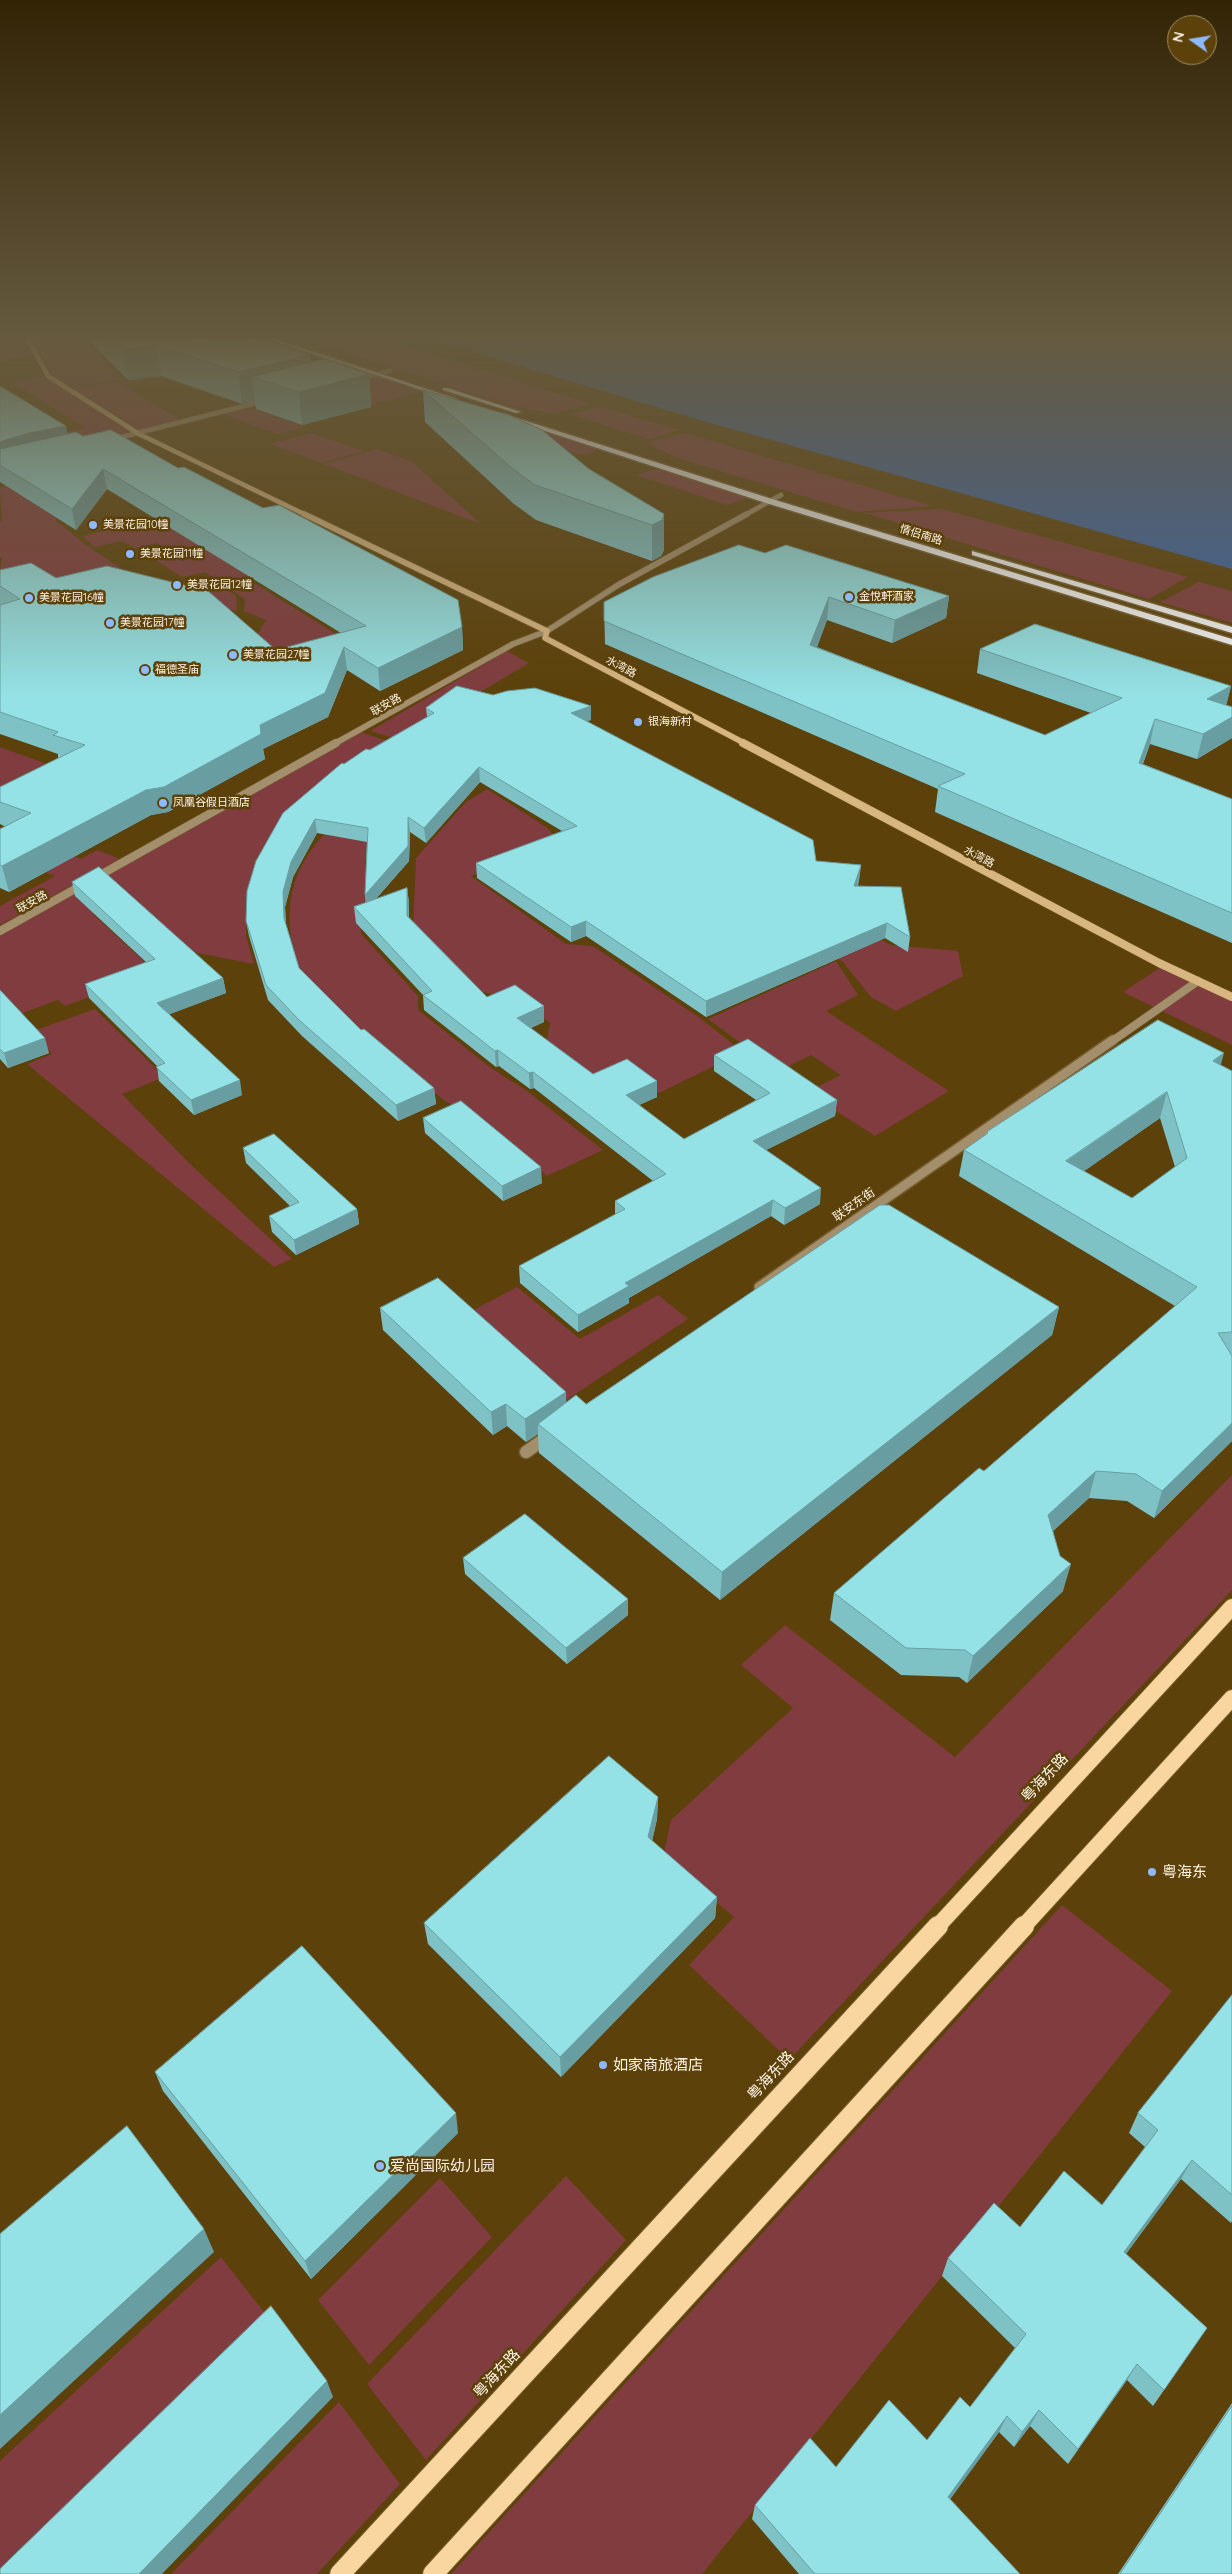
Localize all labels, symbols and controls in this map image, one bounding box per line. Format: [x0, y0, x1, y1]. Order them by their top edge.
north arrow [1167, 15, 1217, 65]
text: N [1168, 30, 1188, 44]
place label: 美景花园10幢 [103, 518, 169, 532]
marker: 美景花园10幢 [87, 519, 99, 531]
street label: 情侣南路 [898, 522, 944, 548]
place label: 美景花园11幢 [140, 547, 203, 561]
marker: 美景花园11幢 [124, 548, 136, 560]
place label: 美景花园12幢 [187, 578, 252, 592]
marker: 美景花园12幢 [171, 579, 183, 591]
place label: 金悅軒酒家 [859, 590, 914, 604]
place label: 美景花园16幢 [39, 591, 104, 605]
marker: 金悅軒酒家 [843, 591, 855, 603]
marker: 美景花园16幢 [23, 592, 35, 604]
place label: 美景花园17幢 [120, 616, 185, 630]
marker: 美景花园17幢 [104, 617, 116, 629]
place label: 美景花园27幢 [243, 648, 310, 662]
marker: 美景花园27幢 [227, 649, 239, 661]
street label: 水湾路 [603, 653, 639, 681]
place label: 福德圣庙 [155, 663, 199, 677]
marker: 福德圣庙 [139, 664, 151, 676]
street label: 联安路 [368, 691, 404, 719]
place label: 银海新村 [648, 715, 692, 729]
marker: 银海新村 [632, 716, 644, 728]
place label: 凤凰谷假日酒店 [173, 796, 250, 810]
marker: 凤凰谷假日酒店 [157, 797, 169, 809]
street label: 水湾路 [961, 843, 997, 871]
street label: 联安路 [14, 888, 50, 916]
street label: 联安东街 [830, 1185, 878, 1225]
street label: 粤海东路 [1018, 1750, 1072, 1806]
place label: 粤海东 [1162, 1863, 1207, 1881]
marker: 粤海东 [1146, 1866, 1158, 1878]
street label: 粤海东路 [744, 2048, 798, 2104]
place label: 如家商旅酒店 [613, 2056, 703, 2074]
marker: 如家商旅酒店 [597, 2059, 609, 2071]
place label: 爱尚国际幼儿园 [390, 2157, 495, 2175]
marker: 爱尚国际幼儿园 [374, 2160, 386, 2172]
street label: 粤海东路 [470, 2346, 524, 2402]

